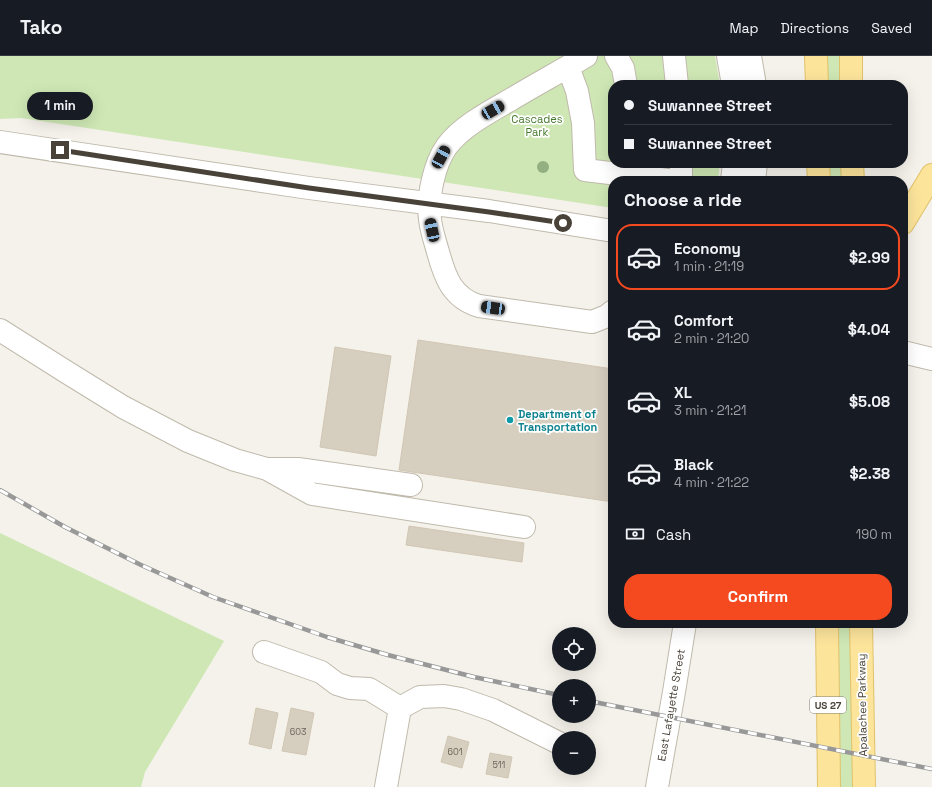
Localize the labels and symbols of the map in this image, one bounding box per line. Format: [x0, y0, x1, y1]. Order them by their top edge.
callout: 1 min [27, 92, 93, 120]
car [480, 99, 506, 121]
park label: Cascades Park [511, 112, 563, 139]
route end [51, 141, 69, 159]
car [430, 144, 452, 170]
route start [554, 214, 572, 232]
car [424, 217, 440, 243]
car [480, 300, 506, 316]
place label: Department of Transportation [518, 407, 598, 434]
marker: Department of Transportation [505, 415, 515, 425]
street label: East Lafayette Street [654, 648, 688, 762]
street label: Apalachee Parkway [854, 653, 870, 757]
road number: US 27 [810, 697, 846, 713]
house number: 603 [290, 726, 306, 738]
house number: 601 [447, 746, 463, 758]
house number: 511 [493, 759, 506, 771]

